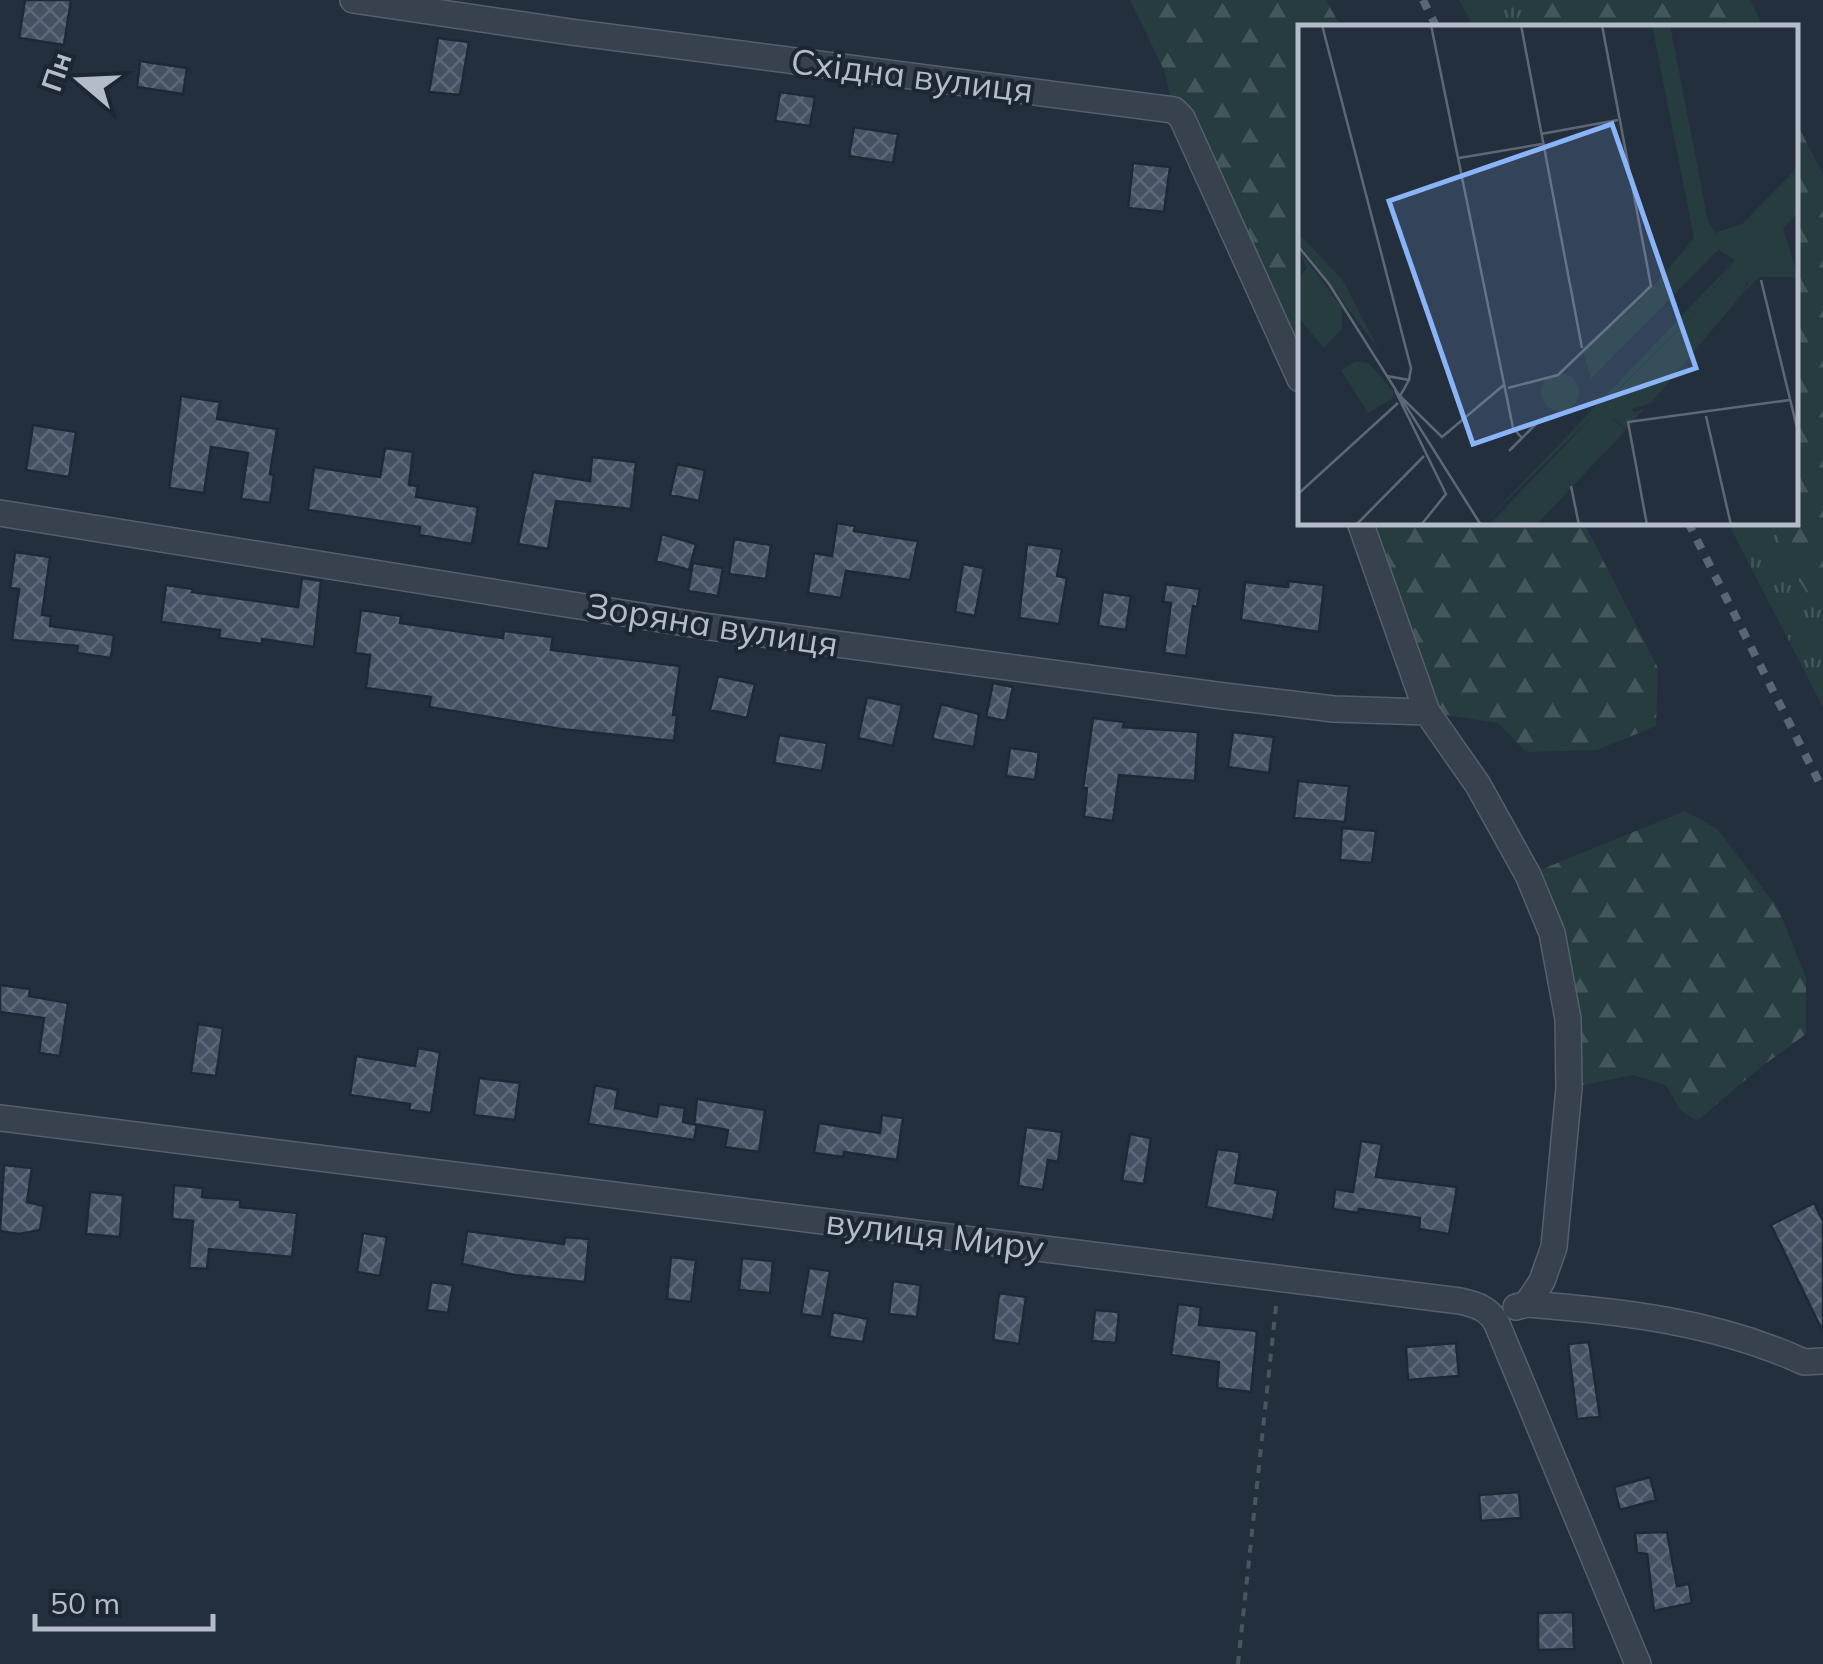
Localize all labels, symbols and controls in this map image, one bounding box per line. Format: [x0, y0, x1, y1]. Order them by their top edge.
inset map [1298, 25, 1798, 525]
north arrow [30, 30, 130, 130]
street label: Східна вулиця [789, 38, 1036, 112]
text: Пн [33, 48, 79, 96]
street label: Зоряна вулиця [583, 582, 841, 666]
street label: вулиця Миру [824, 1199, 1047, 1269]
scale bar [35, 1569, 212, 1631]
text: 50 m [50, 1584, 120, 1622]

